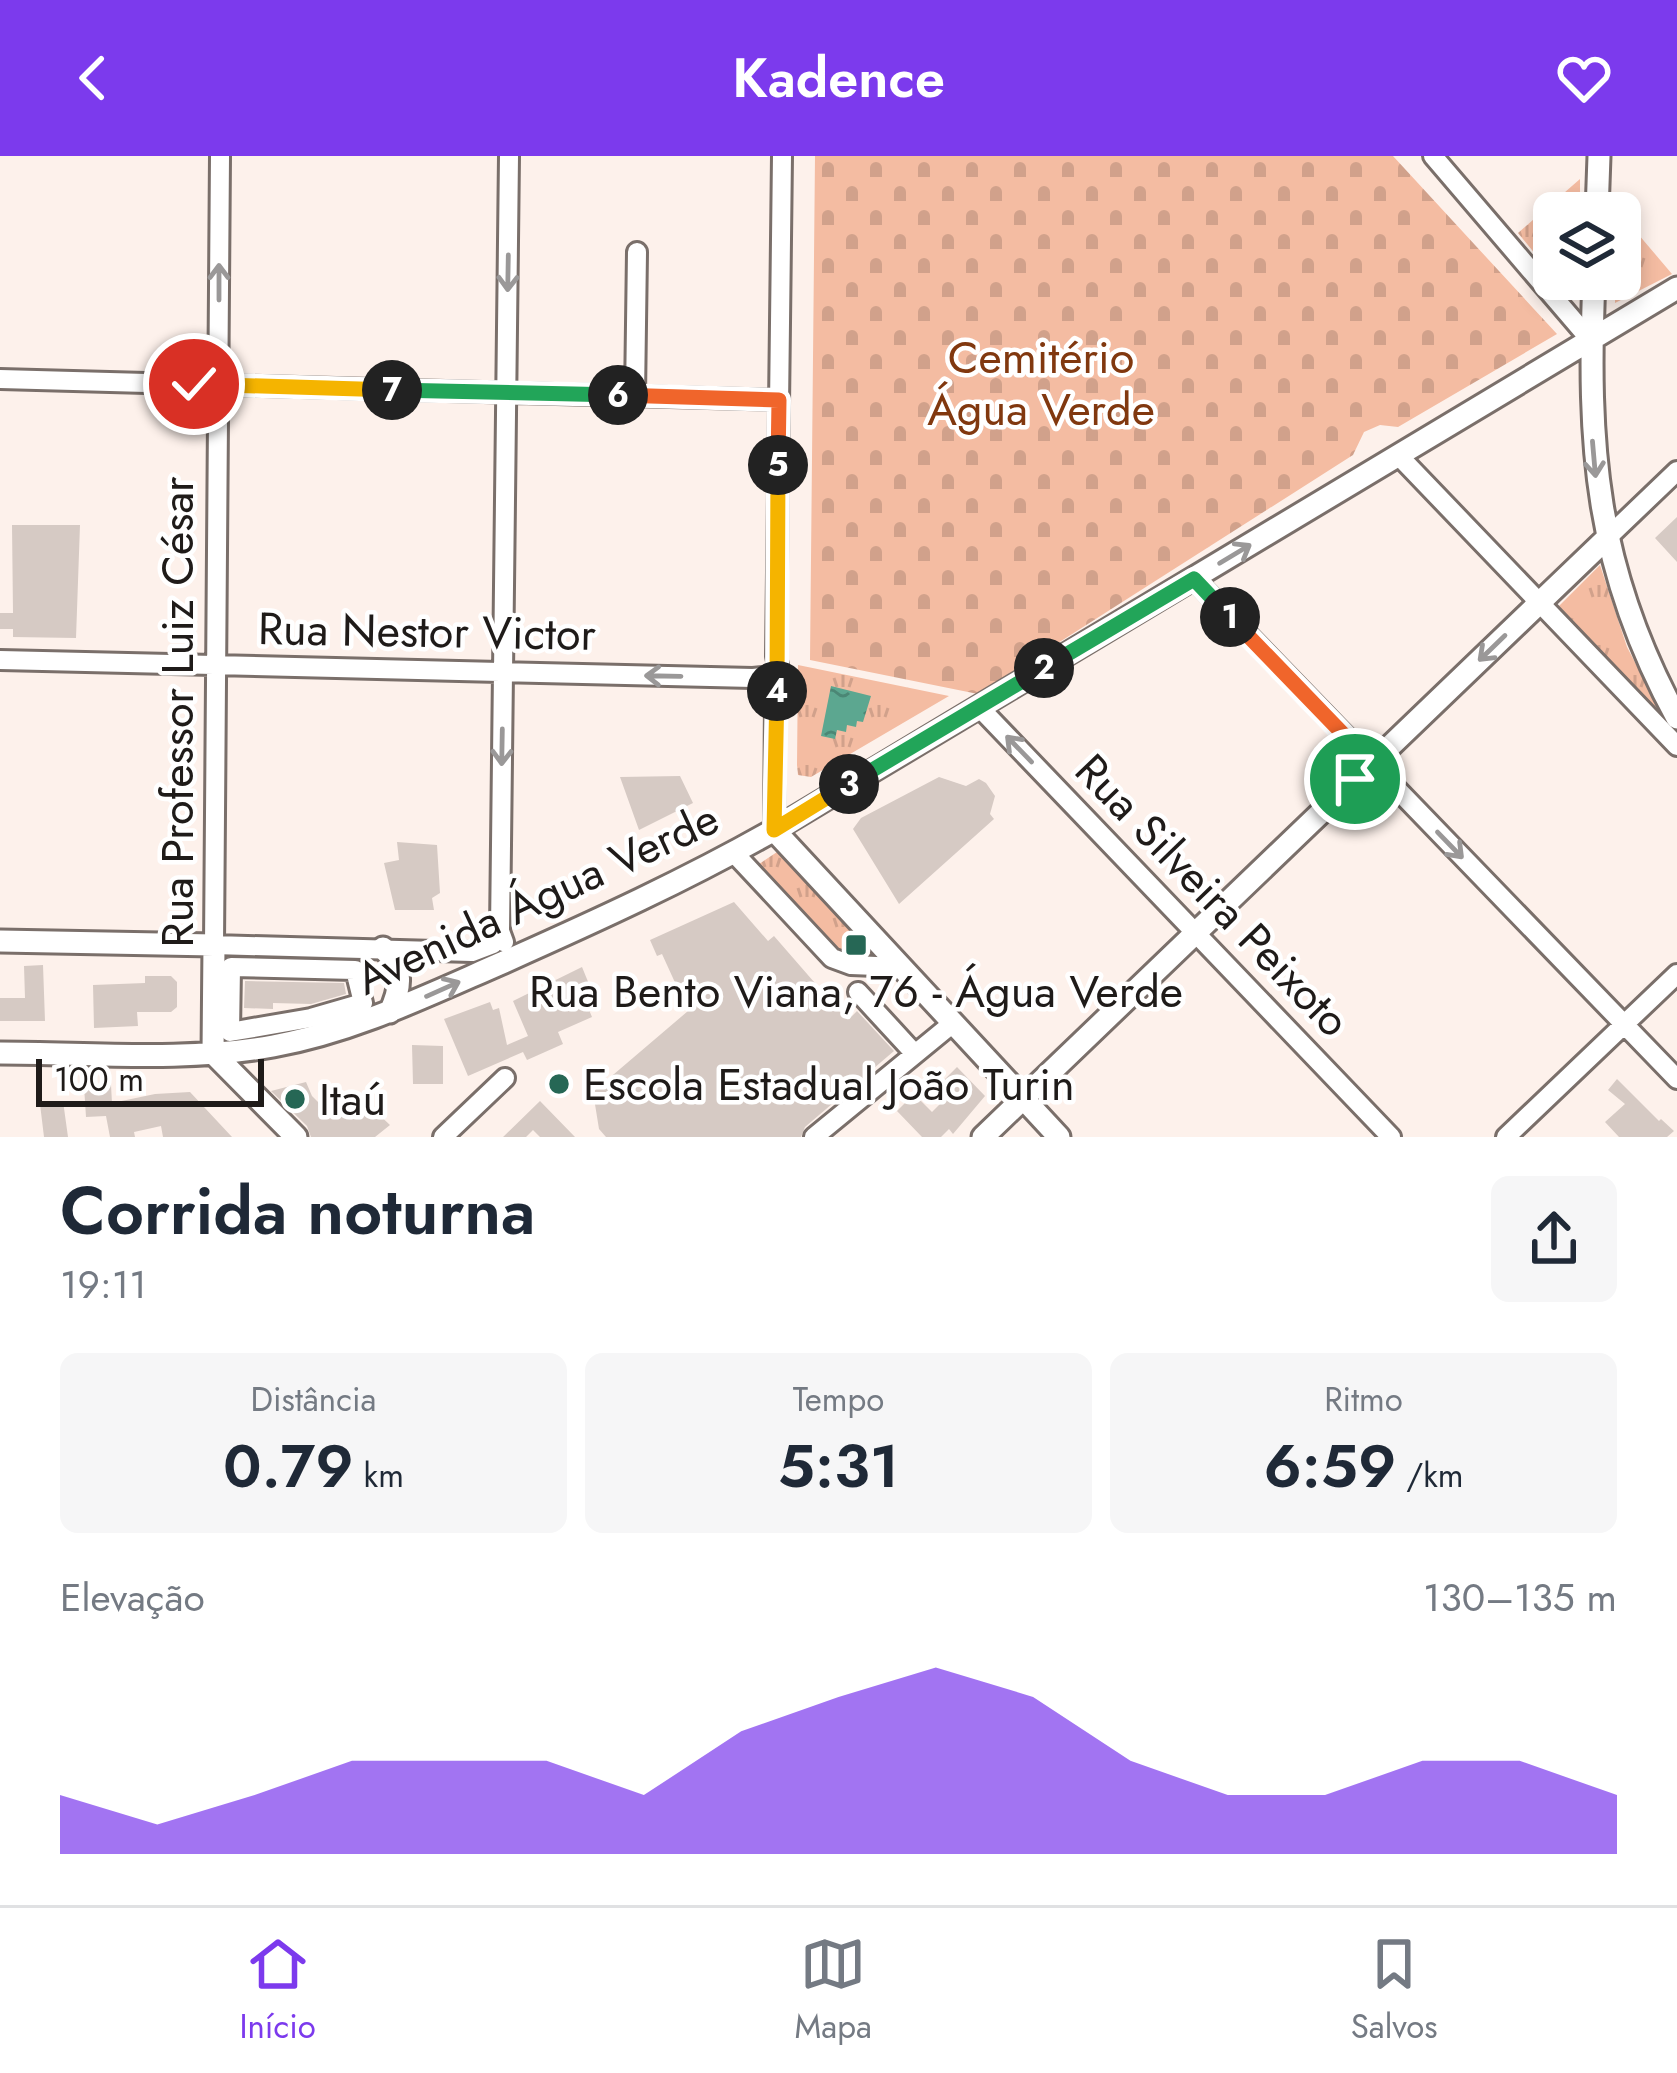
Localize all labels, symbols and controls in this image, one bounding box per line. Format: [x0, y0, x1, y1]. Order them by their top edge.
text: Kadence [732, 39, 945, 117]
icon: back [60, 45, 126, 111]
icon: heart [1551, 45, 1617, 111]
map controls [1533, 192, 1641, 300]
button: layers [1533, 192, 1641, 300]
one-way arrow [497, 253, 519, 292]
one-way arrow [208, 263, 230, 302]
park label: Cemitério Água Verde [927, 325, 1155, 442]
pin [143, 333, 245, 435]
icon: check [161, 351, 227, 417]
pin: 7 [362, 360, 422, 420]
pin: 6 [588, 365, 648, 425]
text: 7 [382, 366, 402, 413]
text: 6 [607, 371, 629, 418]
pin: 5 [748, 435, 808, 495]
one-way arrow [1583, 439, 1606, 478]
text: 5 [767, 441, 789, 488]
street label: Rua Professor Luiz César [145, 476, 210, 947]
one-way arrow [1217, 542, 1252, 566]
pin: 1 [1200, 587, 1260, 647]
text: 1 [1222, 593, 1238, 640]
street label: Rua Nestor Victor [257, 596, 597, 667]
one-way arrow [1478, 633, 1507, 661]
pin: 2 [1014, 638, 1074, 698]
text: 2 [1033, 644, 1055, 691]
pin: 4 [747, 661, 807, 721]
one-way arrow [644, 665, 683, 688]
text: 4 [765, 667, 789, 714]
one-way arrow [491, 727, 514, 766]
pin [1304, 728, 1406, 830]
one-way arrow [1006, 735, 1034, 765]
street label: Rua Silveira Peixoto [1060, 739, 1365, 1052]
icon: arrive [1322, 746, 1388, 812]
pin: 3 [819, 754, 879, 814]
text: 3 [839, 760, 859, 807]
street label: Avenida Água Verde [345, 786, 729, 1011]
one-way arrow [1435, 829, 1464, 859]
marker: Rua Bento Viana, 76 - Água Verde [843, 932, 869, 958]
place label: Rua Bento Viana, 76 - Água Verde [529, 959, 1183, 1024]
one-way arrow [424, 977, 460, 999]
place label: Escola Estadual João Turin [583, 1052, 1075, 1117]
scale bar [36, 1053, 264, 1106]
text: 100 m [54, 1056, 144, 1103]
place label: Itaú [319, 1067, 386, 1132]
marker: Escola Estadual João Turin [546, 1071, 572, 1097]
marker: Itaú [282, 1086, 308, 1112]
text: Corrida noturna [60, 1163, 535, 1259]
button: share [1491, 1176, 1617, 1302]
text: 19:11 [60, 1256, 147, 1313]
text: Distância [251, 1376, 376, 1423]
text: Tempo [793, 1376, 884, 1423]
text: Ritmo [1324, 1376, 1403, 1423]
text: 0.79 [223, 1423, 354, 1510]
text: 5:31 [778, 1423, 899, 1510]
text: 6:59 [1263, 1423, 1396, 1510]
text: km [354, 1452, 404, 1499]
text: /km [1396, 1452, 1464, 1499]
text: Elevação [60, 1569, 205, 1626]
text: 130–135 m [1423, 1569, 1617, 1626]
tab: Início [239, 1931, 316, 2050]
tab: Mapa [795, 1931, 872, 2050]
tab: Salvos [1351, 1931, 1438, 2050]

